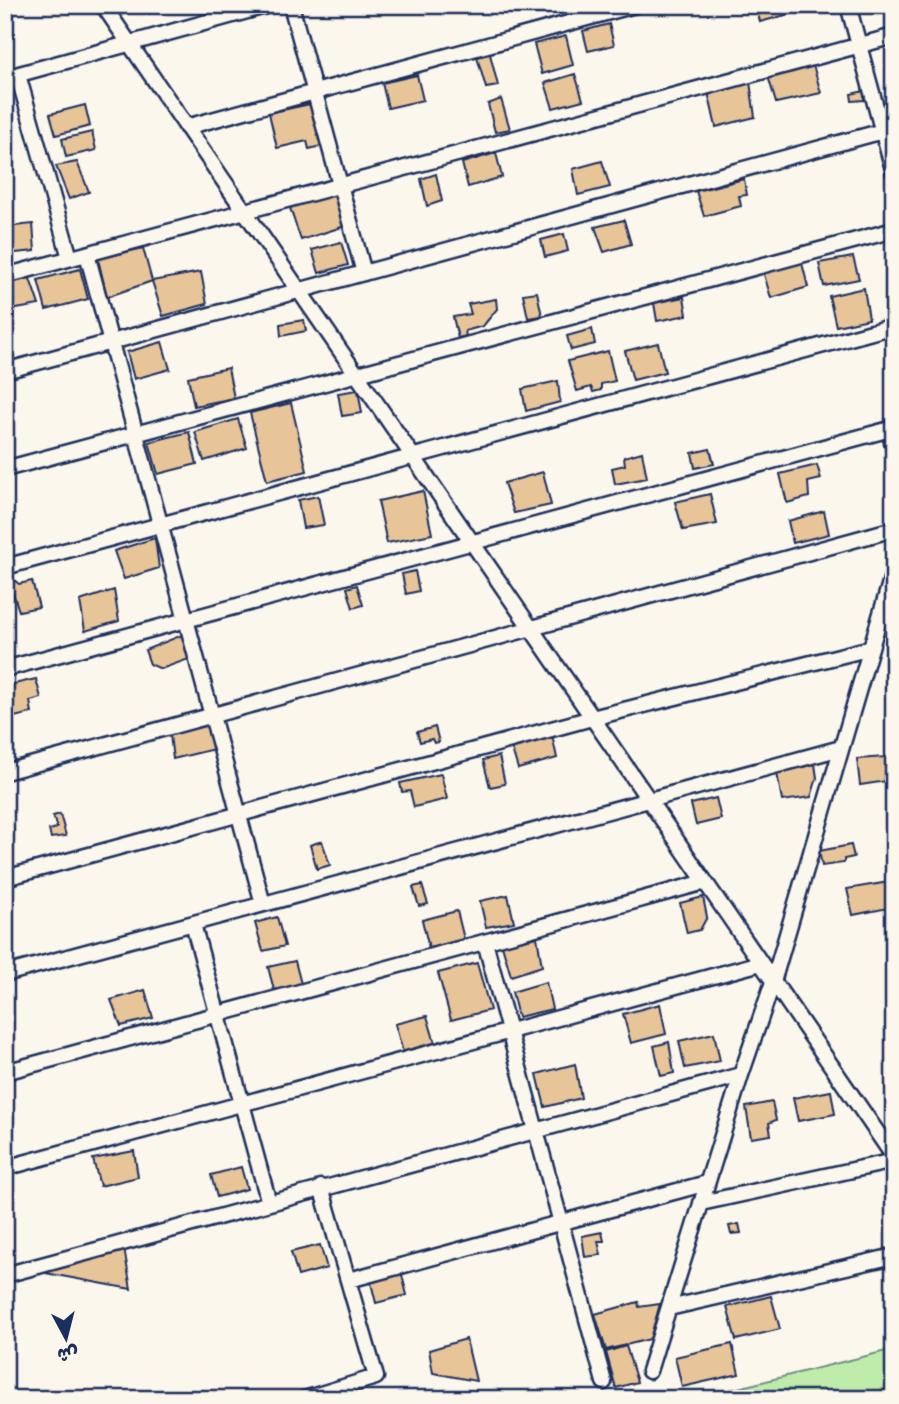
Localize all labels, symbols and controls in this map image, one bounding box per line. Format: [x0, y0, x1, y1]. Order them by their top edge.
north arrow [32, 1302, 102, 1372]
text: ش [56, 1341, 80, 1368]

